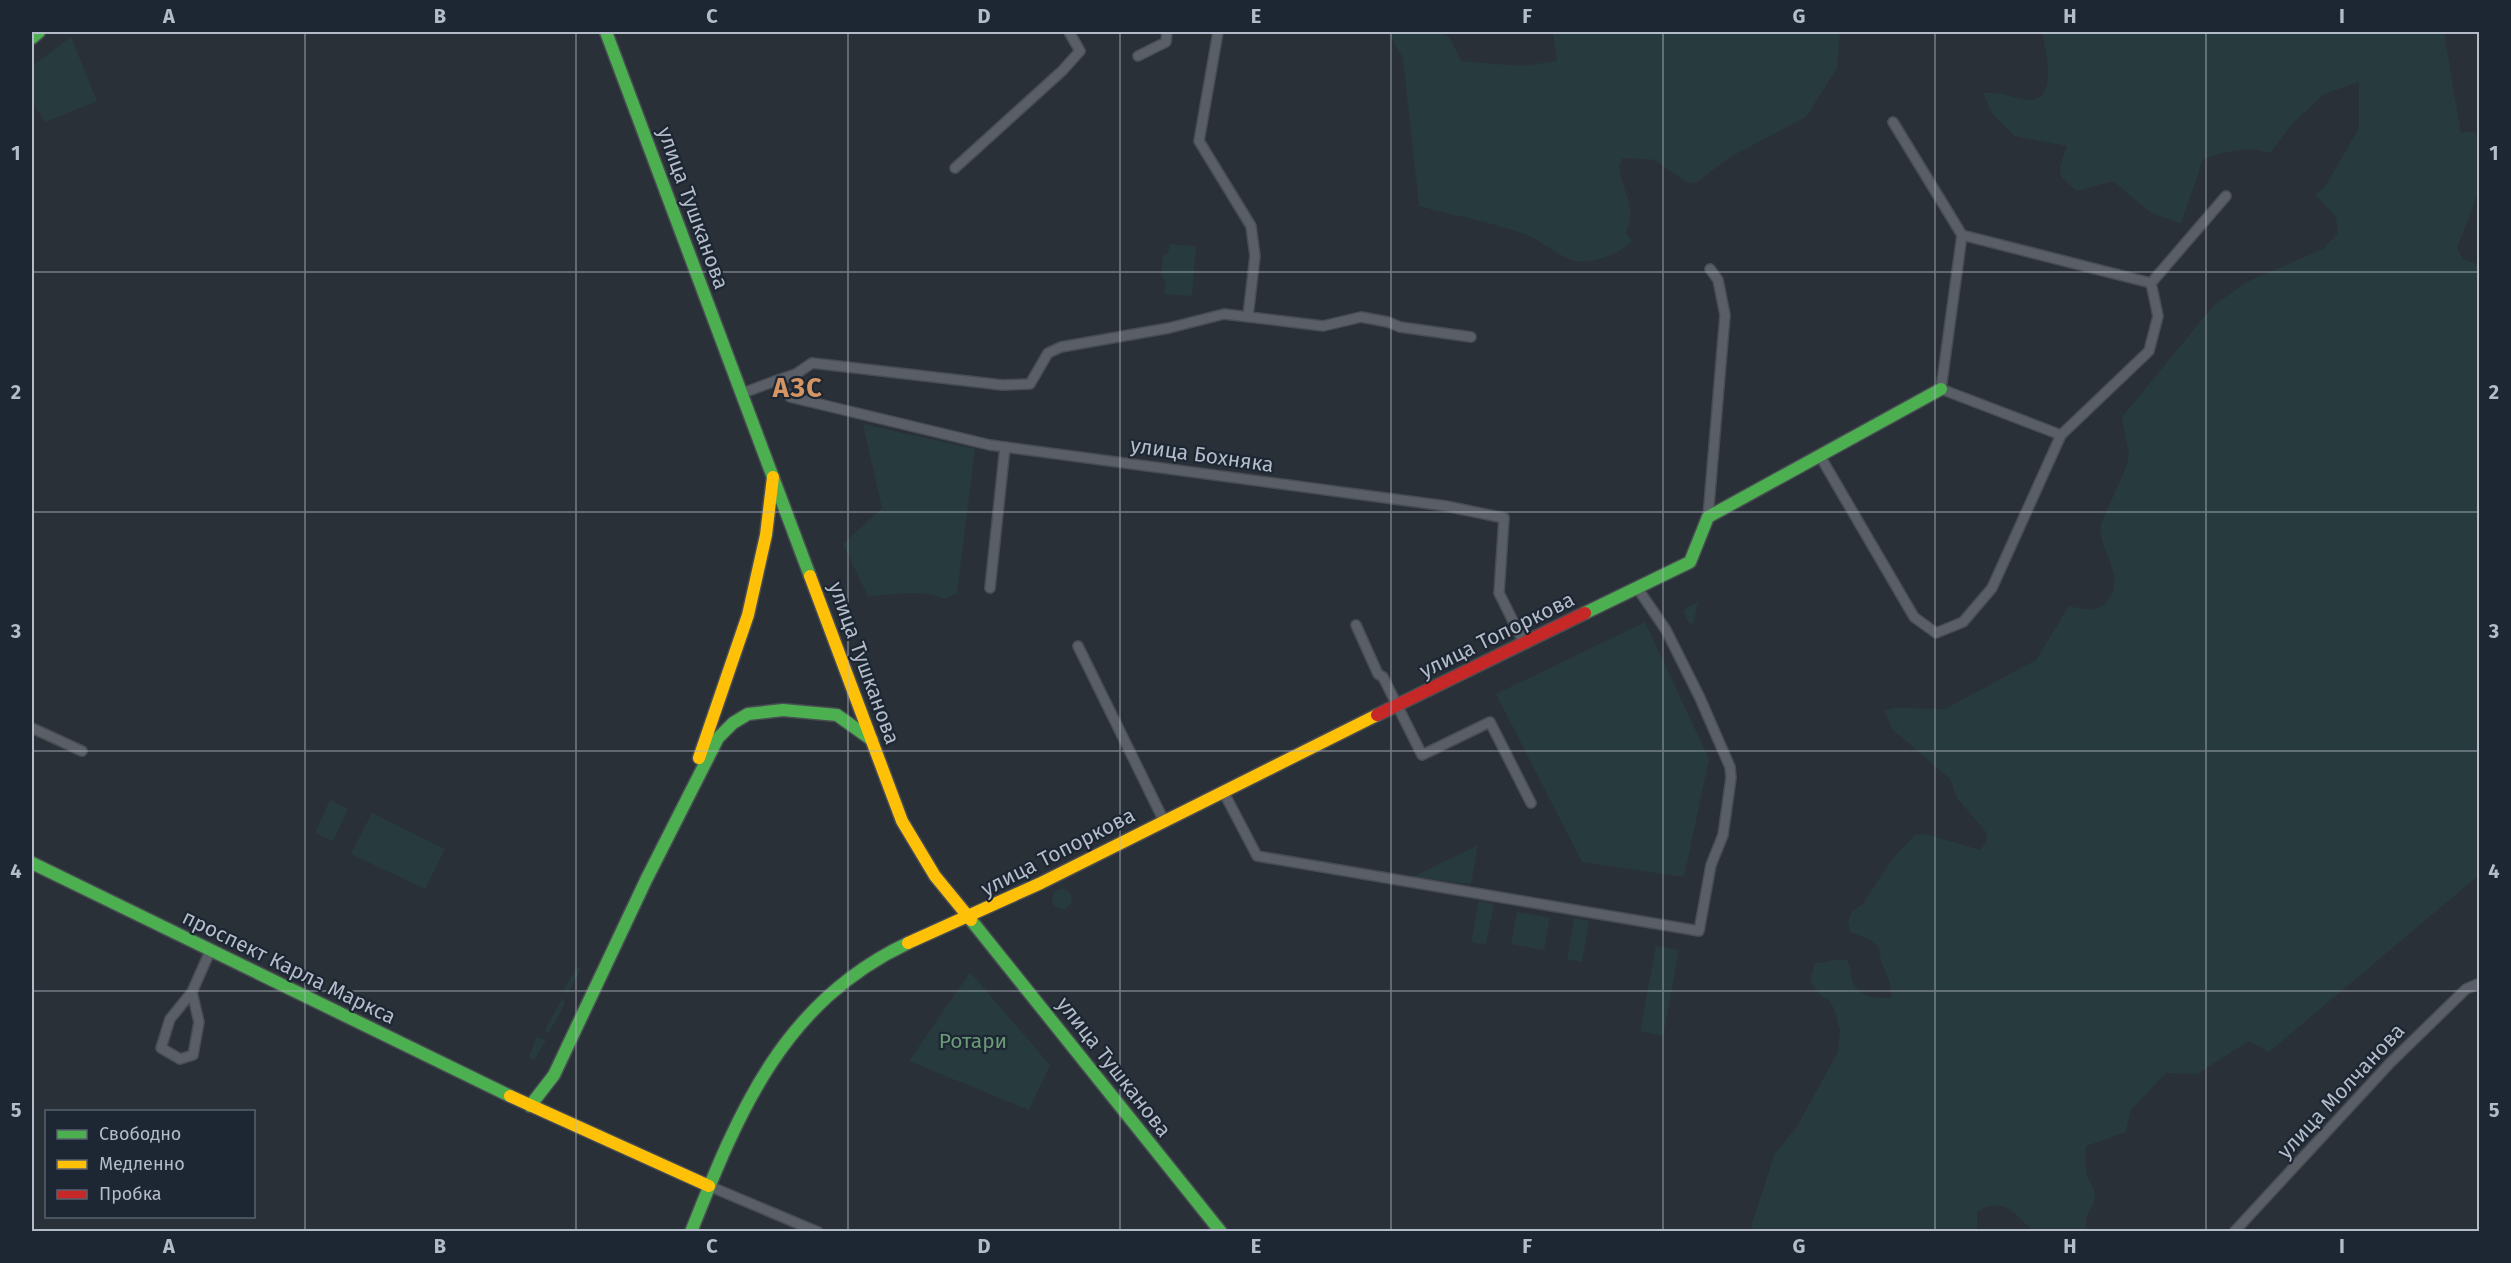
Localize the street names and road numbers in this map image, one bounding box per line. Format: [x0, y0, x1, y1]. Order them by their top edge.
street label: улица Тушканова [652, 123, 734, 293]
street label: улица Бохняка [1129, 432, 1275, 478]
street label: улица Тушканова [823, 578, 905, 748]
street label: улица Топоркова [1415, 586, 1579, 684]
street label: улица Топоркова [977, 802, 1139, 902]
street label: проспект Карла Маркса [178, 904, 400, 1030]
street label: улица Тушканова [1051, 992, 1177, 1142]
street label: улица Молчанова [2272, 1018, 2410, 1164]

